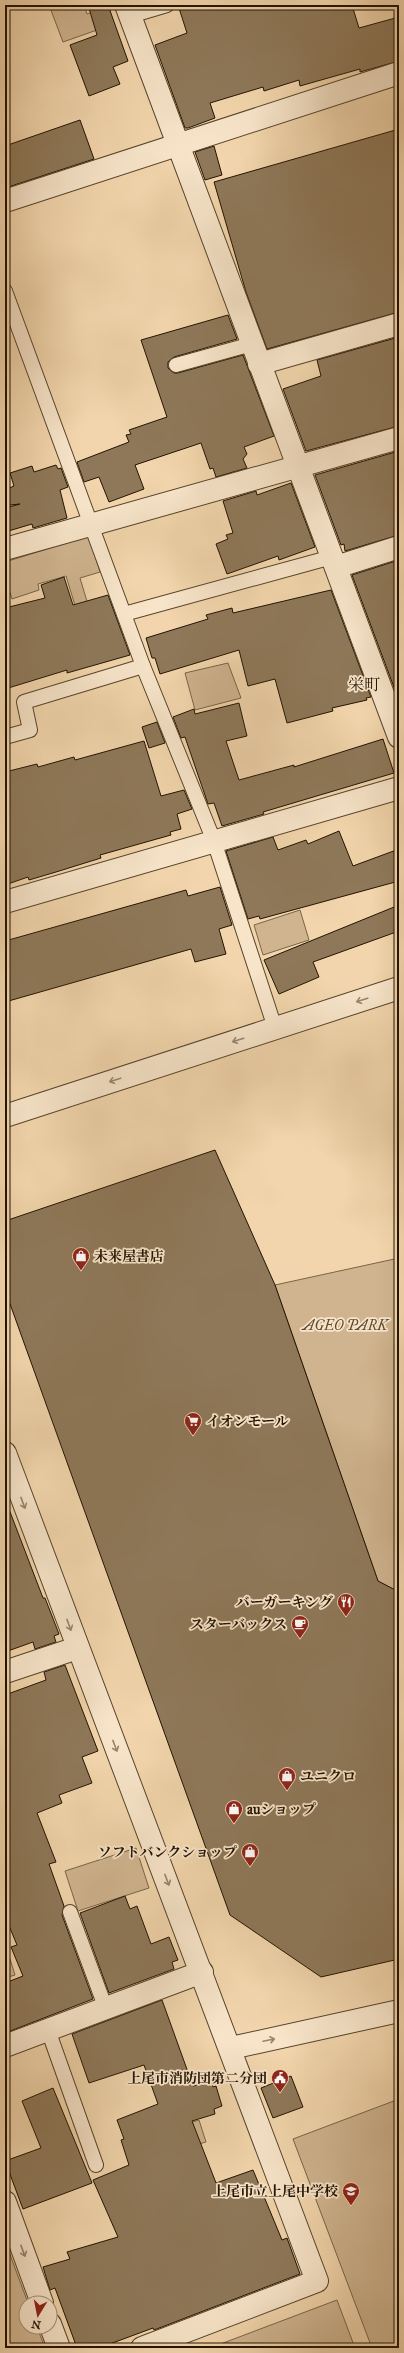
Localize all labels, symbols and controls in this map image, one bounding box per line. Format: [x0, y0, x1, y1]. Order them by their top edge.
district label: 栄町 [348, 675, 380, 694]
one-way arrow [356, 997, 369, 1004]
one-way arrow [232, 1037, 245, 1044]
one-way arrow [108, 1077, 121, 1084]
shop icon: 未来屋書店 [71, 1246, 91, 1271]
place label: 未来屋書店 [94, 1248, 164, 1265]
park label: AGEO PARK [300, 1317, 390, 1334]
supermarket icon: イオンモール [183, 1411, 203, 1436]
place label: イオンモール [206, 1413, 289, 1430]
one-way arrow [20, 1496, 28, 1508]
restaurant icon: バーガーキング [336, 1592, 356, 1617]
place label: バーガーキング [236, 1594, 333, 1611]
cafe icon: スターバックス [290, 1614, 310, 1639]
place label: スターバックス [190, 1616, 287, 1633]
one-way arrow [65, 1618, 73, 1630]
one-way arrow [112, 1740, 120, 1752]
shop icon: ユニクロ [277, 1766, 297, 1791]
place label: ユニクロ [300, 1768, 356, 1785]
shop icon: auショップ [224, 1799, 244, 1824]
place label: auショップ [247, 1801, 316, 1818]
shop icon: ソフトバンクショップ [240, 1842, 260, 1867]
place label: ソフトバンクショップ [98, 1844, 237, 1861]
one-way arrow [163, 1874, 171, 1886]
one-way arrow [262, 2035, 275, 2043]
public building icon: 上尾市消防団第二分団 [270, 2068, 290, 2093]
place label: 上尾市消防団第二分団 [127, 2070, 267, 2087]
school or university icon: 上尾市立上尾中学校 [341, 2181, 361, 2206]
place label: 上尾市立上尾中学校 [212, 2183, 338, 2200]
one-way arrow [20, 2245, 28, 2257]
north arrow [18, 2295, 58, 2335]
text: N [30, 2317, 42, 2332]

